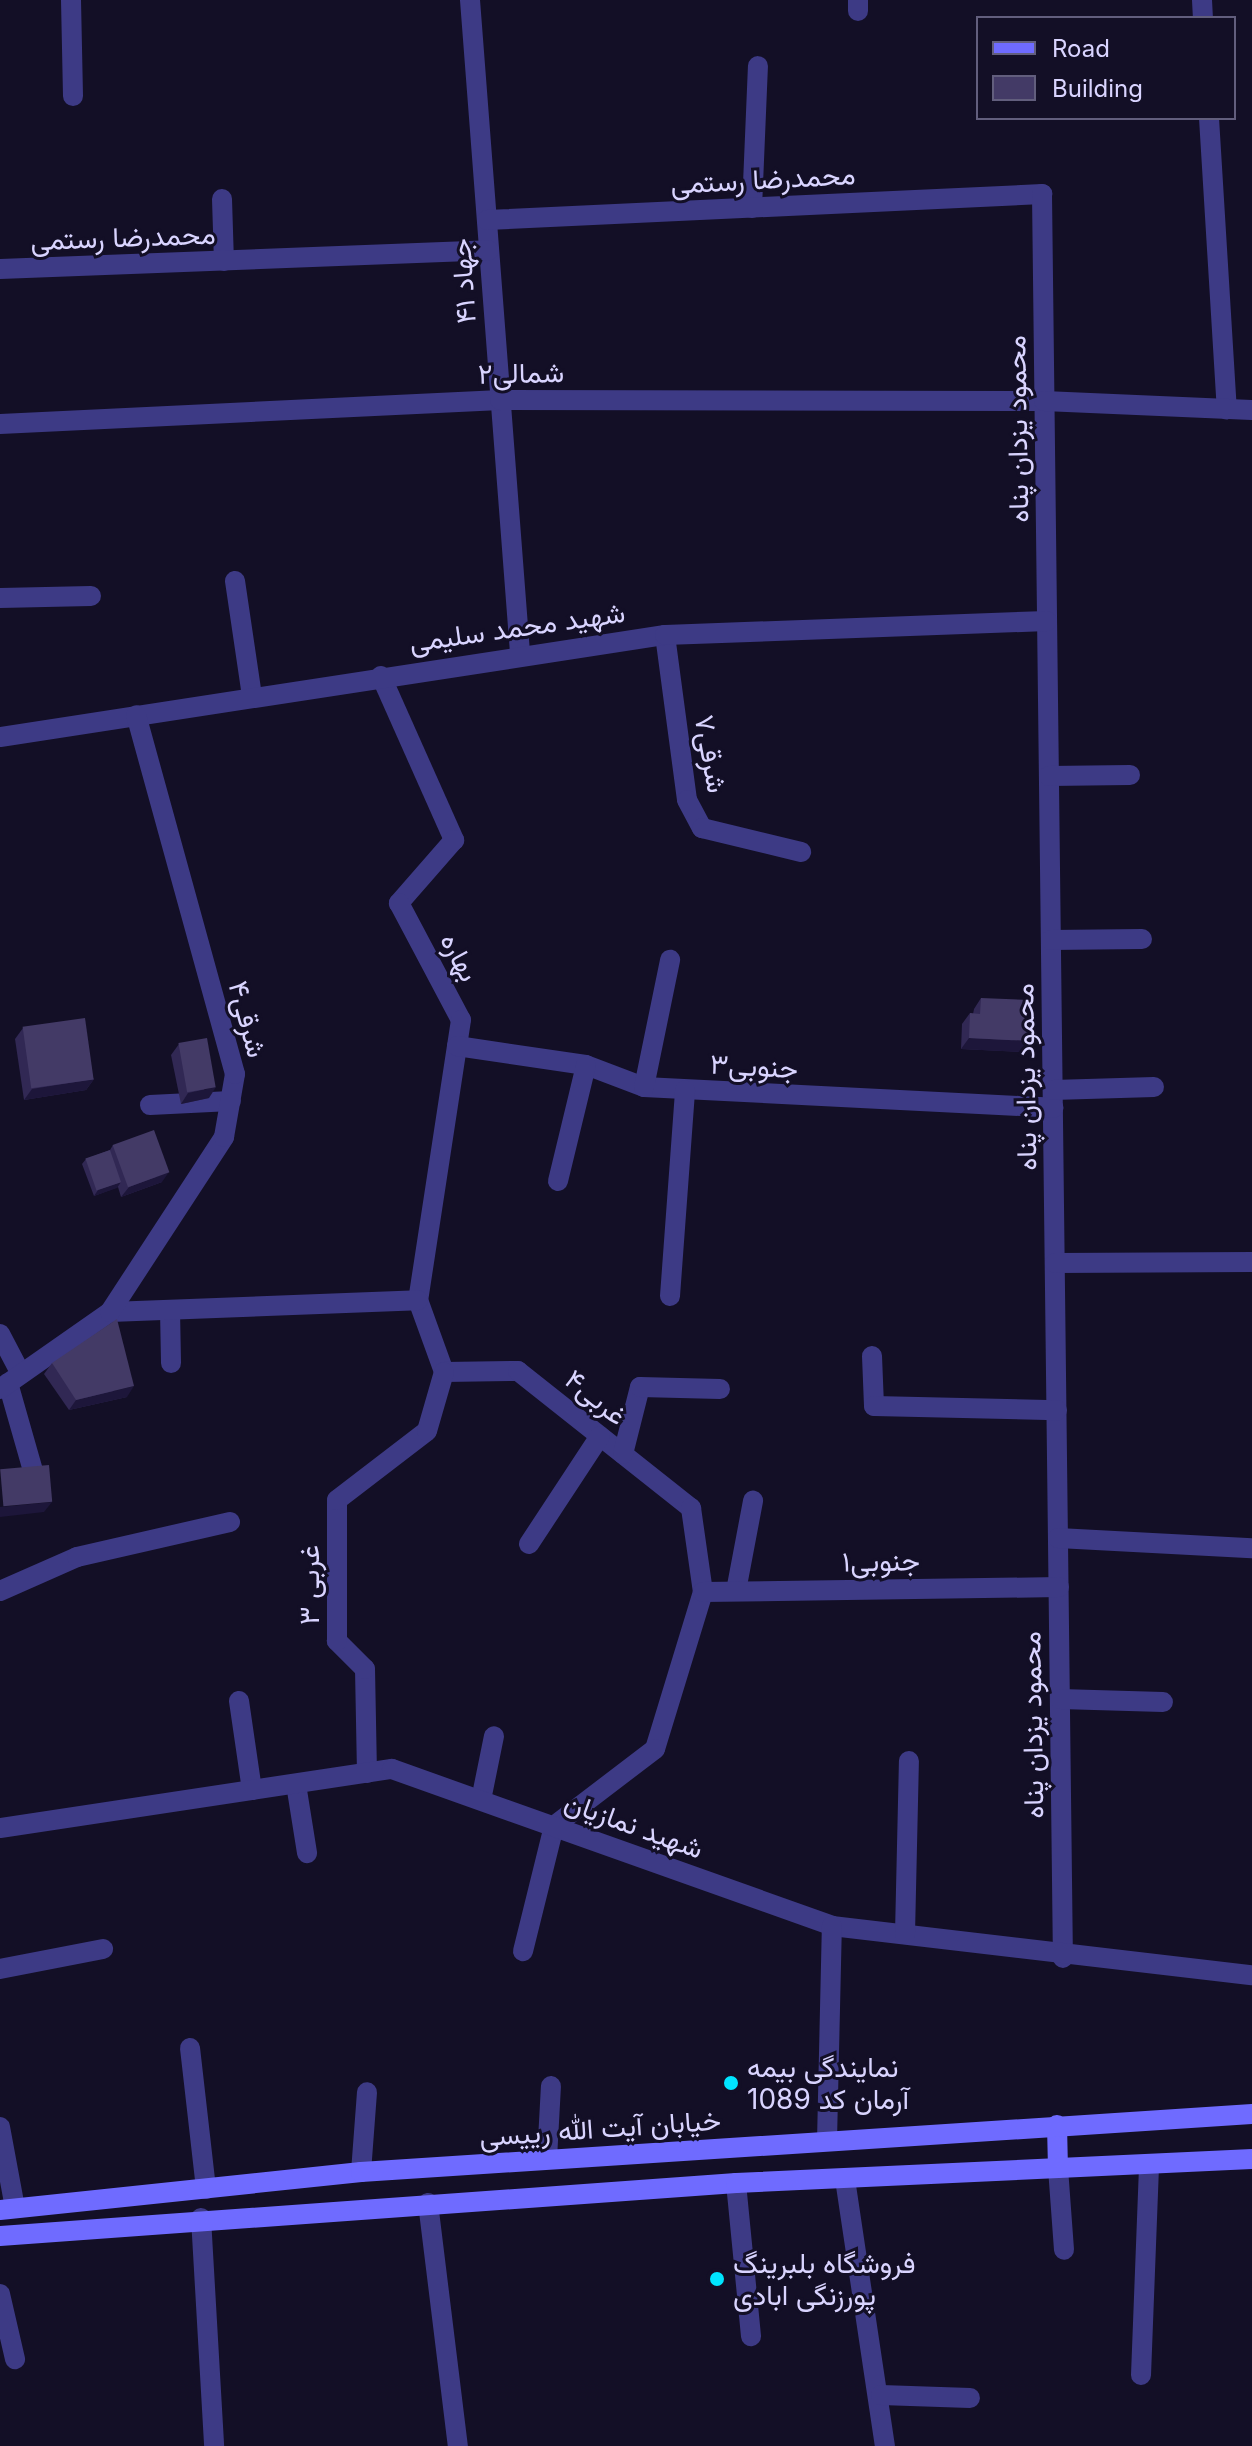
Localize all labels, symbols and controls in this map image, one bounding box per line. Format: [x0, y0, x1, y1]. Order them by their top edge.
legend [976, 16, 1236, 120]
text: Road [1052, 34, 1110, 63]
text: Building [1052, 74, 1143, 103]
street label: محمدرضا رستمی [670, 157, 856, 201]
street label: محمدرضا رستمی [30, 217, 216, 257]
street label: جهاد ۴۱ [443, 237, 483, 325]
street label: محمود یزدان پناه [999, 335, 1035, 523]
street label: شمالی۲ [478, 355, 564, 391]
street label: شهید محمد سلیمی [407, 595, 627, 659]
street label: شرقی۷ [688, 712, 734, 796]
street label: بهاره [433, 927, 487, 987]
street label: شرقی۴ [222, 977, 274, 1061]
street label: محمود یزدان پناه [1007, 983, 1043, 1171]
street label: جنوبی۳ [709, 1047, 799, 1085]
street label: غربی۴ [558, 1362, 634, 1432]
street label: جنوبی۱ [842, 1544, 920, 1578]
street label: غربی ۳ [292, 1545, 326, 1625]
street label: محمود یزدان پناه [1014, 1631, 1050, 1819]
street label: شهید نمازیان [560, 1784, 708, 1866]
place label: نمایندگی بیمه آرمان کد 1089 [747, 2050, 909, 2116]
marker: نمایندگی بیمه آرمان کد 1089 [722, 2074, 740, 2092]
street label: خیابان آیت الله رییسی [478, 2103, 722, 2153]
place label: فروشگاه بلبرینگ پورزنگی ابادی [733, 2246, 915, 2312]
marker: فروشگاه بلبرینگ پورزنگی ابادی [708, 2270, 726, 2288]

